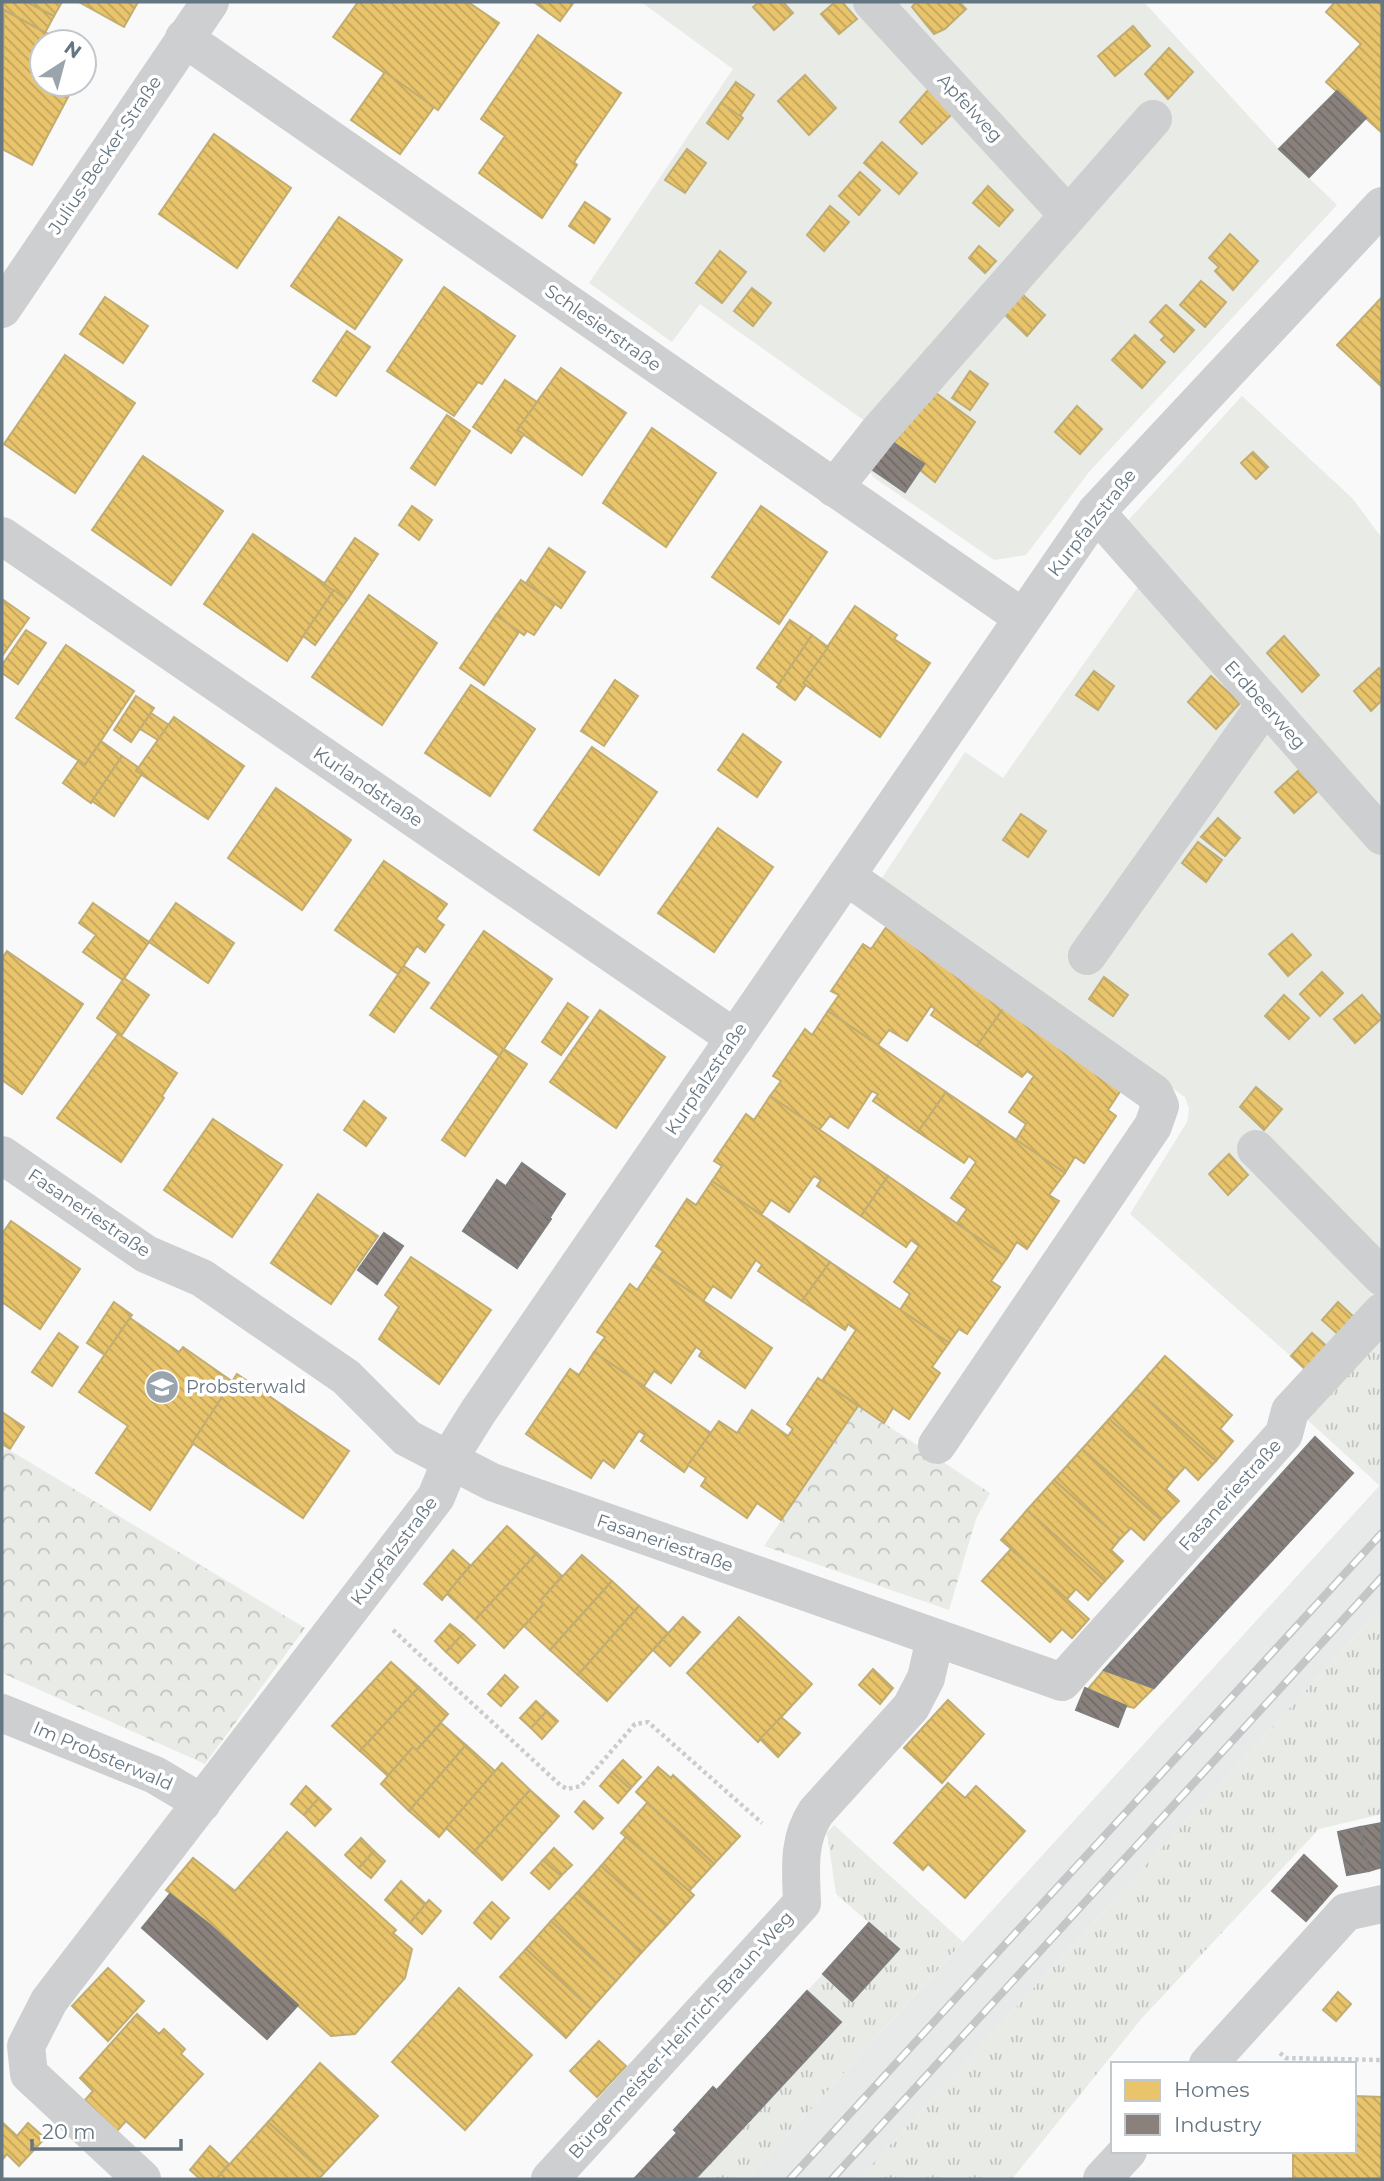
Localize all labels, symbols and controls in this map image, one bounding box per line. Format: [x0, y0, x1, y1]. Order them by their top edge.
north arrow [28, 28, 98, 98]
text: N [60, 36, 86, 63]
street label: Apfelweg [933, 69, 1007, 147]
street label: Julius-Becker-Straße [43, 72, 166, 239]
street label: Schlesierstraße [541, 280, 665, 376]
street label: Kurpfalzstraße [1043, 465, 1141, 581]
street label: Erdbeerweg [1220, 656, 1310, 754]
street label: Kurlandstraße [309, 742, 427, 832]
street label: Kurpfalzstraße [660, 1019, 752, 1139]
street label: Fasaneriestraße [24, 1164, 155, 1262]
school or university icon: Probsterwald [143, 1368, 181, 1406]
place label: Probsterwald [186, 1376, 306, 1398]
street label: Fasaneriestraße [1174, 1434, 1286, 1555]
street label: Kurpfalzstraße [346, 1492, 442, 1610]
street label: Fasaneriestraße [594, 1509, 736, 1577]
street label: Im Probsterwald [30, 1717, 176, 1795]
street label: Bürgermeister-Heinrich-Braun-Weg [564, 1907, 798, 2163]
legend [1111, 2062, 1356, 2153]
text: Homes [1174, 2077, 1249, 2102]
scale bar [32, 2108, 180, 2152]
text: Industry [1174, 2112, 1262, 2137]
text: 20 m [42, 2119, 96, 2144]

